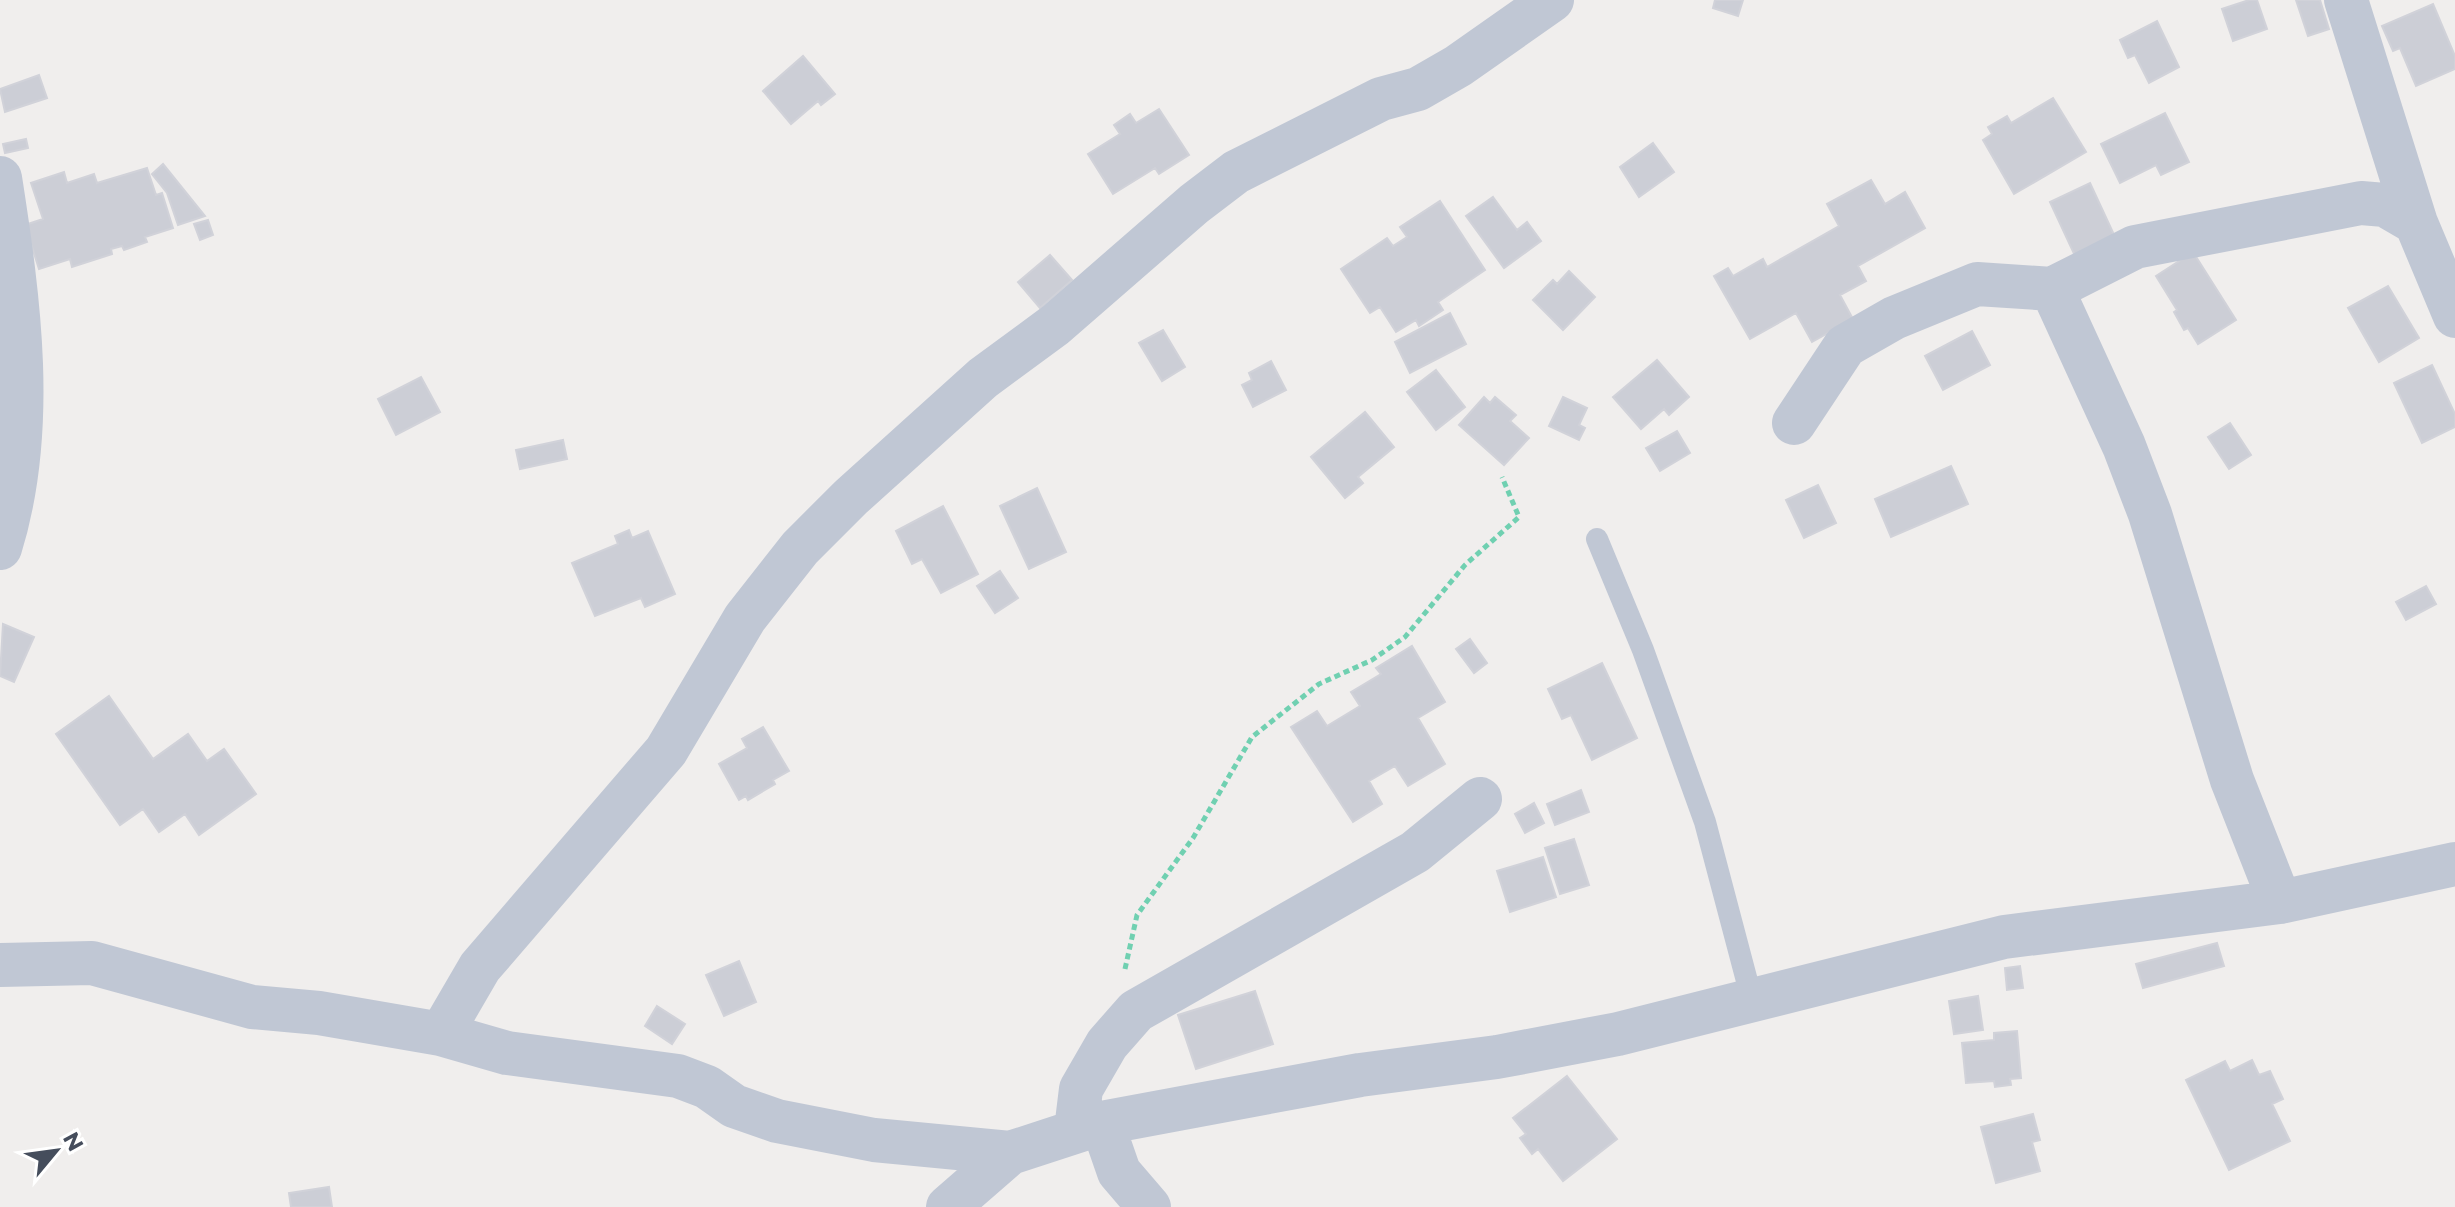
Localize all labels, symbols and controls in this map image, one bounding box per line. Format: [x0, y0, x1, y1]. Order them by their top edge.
north arrow [16, 1111, 96, 1191]
text: N [57, 1127, 89, 1156]

